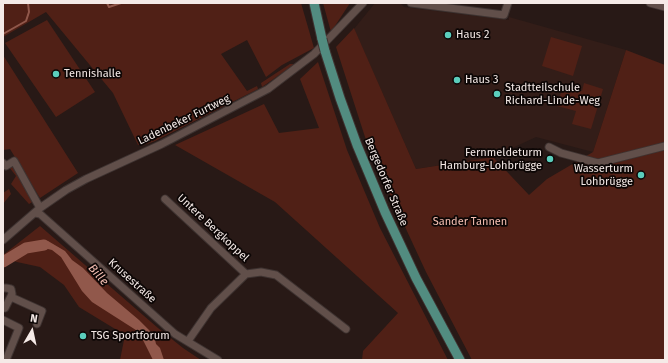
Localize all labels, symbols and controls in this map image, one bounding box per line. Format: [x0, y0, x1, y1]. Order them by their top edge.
place label: Haus 2 [456, 28, 489, 42]
marker: Haus 2 [443, 30, 453, 40]
place label: Tennishalle [64, 67, 121, 81]
marker: Tennishalle [51, 69, 61, 79]
place label: Haus 3 [465, 73, 498, 87]
marker: Haus 3 [452, 75, 462, 85]
place label: Stadtteilschule Richard-Linde-Weg [505, 81, 600, 107]
marker: Stadtteilschule Richard-Linde-Weg [492, 89, 502, 99]
street label: Ladenbeker Furtweg [136, 92, 232, 148]
street label: Bergedorfer Straße [361, 136, 411, 228]
place label: Fernmeldeturm Hamburg-Lohbrügge [440, 146, 542, 172]
marker: Fernmeldeturm Hamburg-Lohbrügge [545, 154, 555, 164]
place label: Wasserturm Lohbrügge [574, 162, 633, 188]
marker: Wasserturm Lohbrügge [636, 170, 646, 180]
street label: Untere Bergkoppel [174, 191, 252, 265]
park label: Sander Tannen [433, 215, 507, 229]
street label: Krusestraße [105, 256, 159, 306]
water label: Bille [85, 261, 111, 289]
north arrow [12, 311, 52, 351]
text: N [29, 312, 39, 326]
place label: TSG Sportforum [91, 329, 170, 343]
marker: TSG Sportforum [78, 331, 88, 341]

